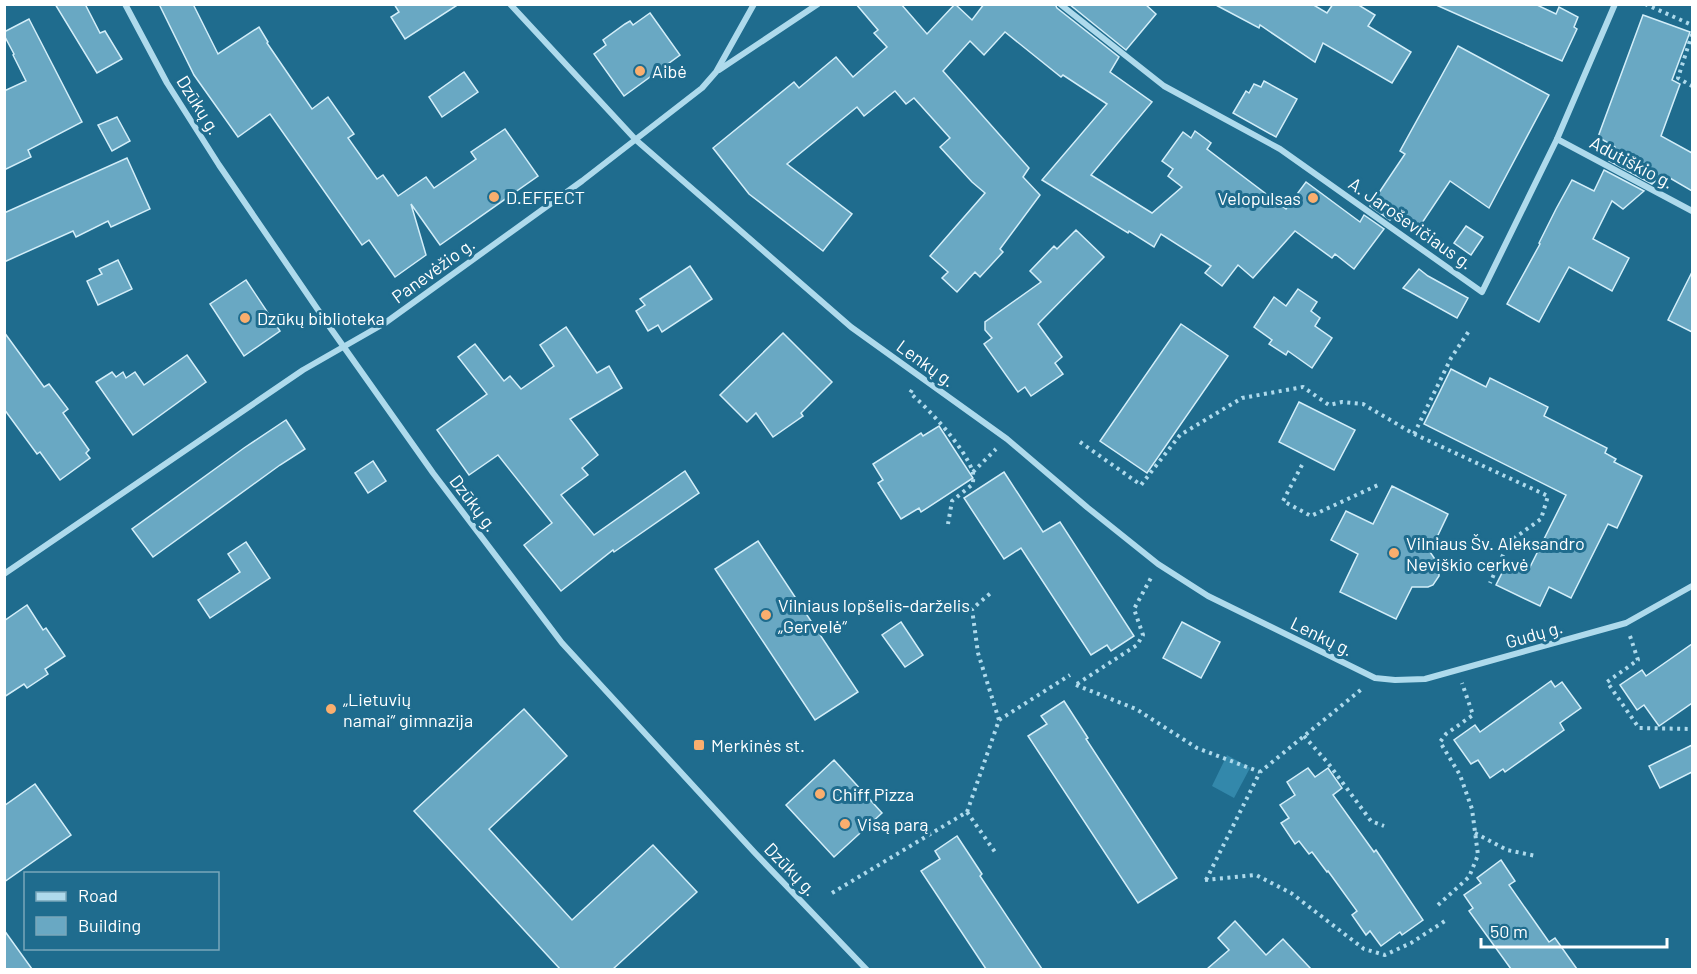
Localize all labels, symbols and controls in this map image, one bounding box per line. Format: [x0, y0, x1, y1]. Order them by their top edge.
place label: Aibė [652, 60, 687, 82]
marker: Aibė [633, 64, 647, 78]
street label: Dzūkų g. [172, 71, 226, 139]
street label: Adutiškio g. [1586, 131, 1678, 193]
street label: A. Jaroševičiaus g. [1345, 172, 1477, 274]
place label: D.EFFECT [506, 186, 585, 208]
place label: Velopulsas [1217, 187, 1301, 209]
marker: D.EFFECT [487, 190, 501, 204]
marker: Velopulsas [1306, 191, 1320, 205]
street label: Panevėžio g. [387, 233, 479, 307]
place label: Dzūkų biblioteka [257, 307, 385, 329]
marker: Dzūkų biblioteka [238, 311, 252, 325]
street label: Lenkų g. [893, 335, 959, 391]
street label: Dzūkų g. [445, 470, 503, 536]
place label: Vilniaus Šv. Aleksandro Neviškio cerkvė [1406, 532, 1585, 575]
marker: Vilniaus Šv. Aleksandro Neviškio cerkvė [1387, 546, 1401, 560]
place label: Vilniaus lopšelis-darželis „Gervelė“ [778, 594, 970, 637]
marker: Vilniaus lopšelis-darželis „Gervelė“ [759, 608, 773, 622]
street label: Lenkų g. [1287, 612, 1357, 660]
street label: Gudų g. [1503, 615, 1565, 653]
place label: „Lietuvių namai“ gimnazija [343, 688, 473, 731]
marker: „Lietuvių namai“ gimnazija [324, 702, 338, 716]
place label: Merkinės st. [711, 734, 805, 756]
marker: Merkinės st. [692, 738, 706, 752]
place label: Chiff Pizza [832, 783, 914, 805]
marker: Chiff Pizza [813, 787, 827, 801]
place label: Visą parą [857, 813, 928, 835]
marker: Visą parą [838, 817, 852, 831]
street label: Dzūkų g. [760, 838, 822, 900]
legend [24, 872, 219, 950]
text: Road [78, 884, 118, 906]
scale bar [1481, 911, 1667, 949]
text: Building [78, 914, 141, 936]
text: 50 m [1490, 920, 1528, 942]

